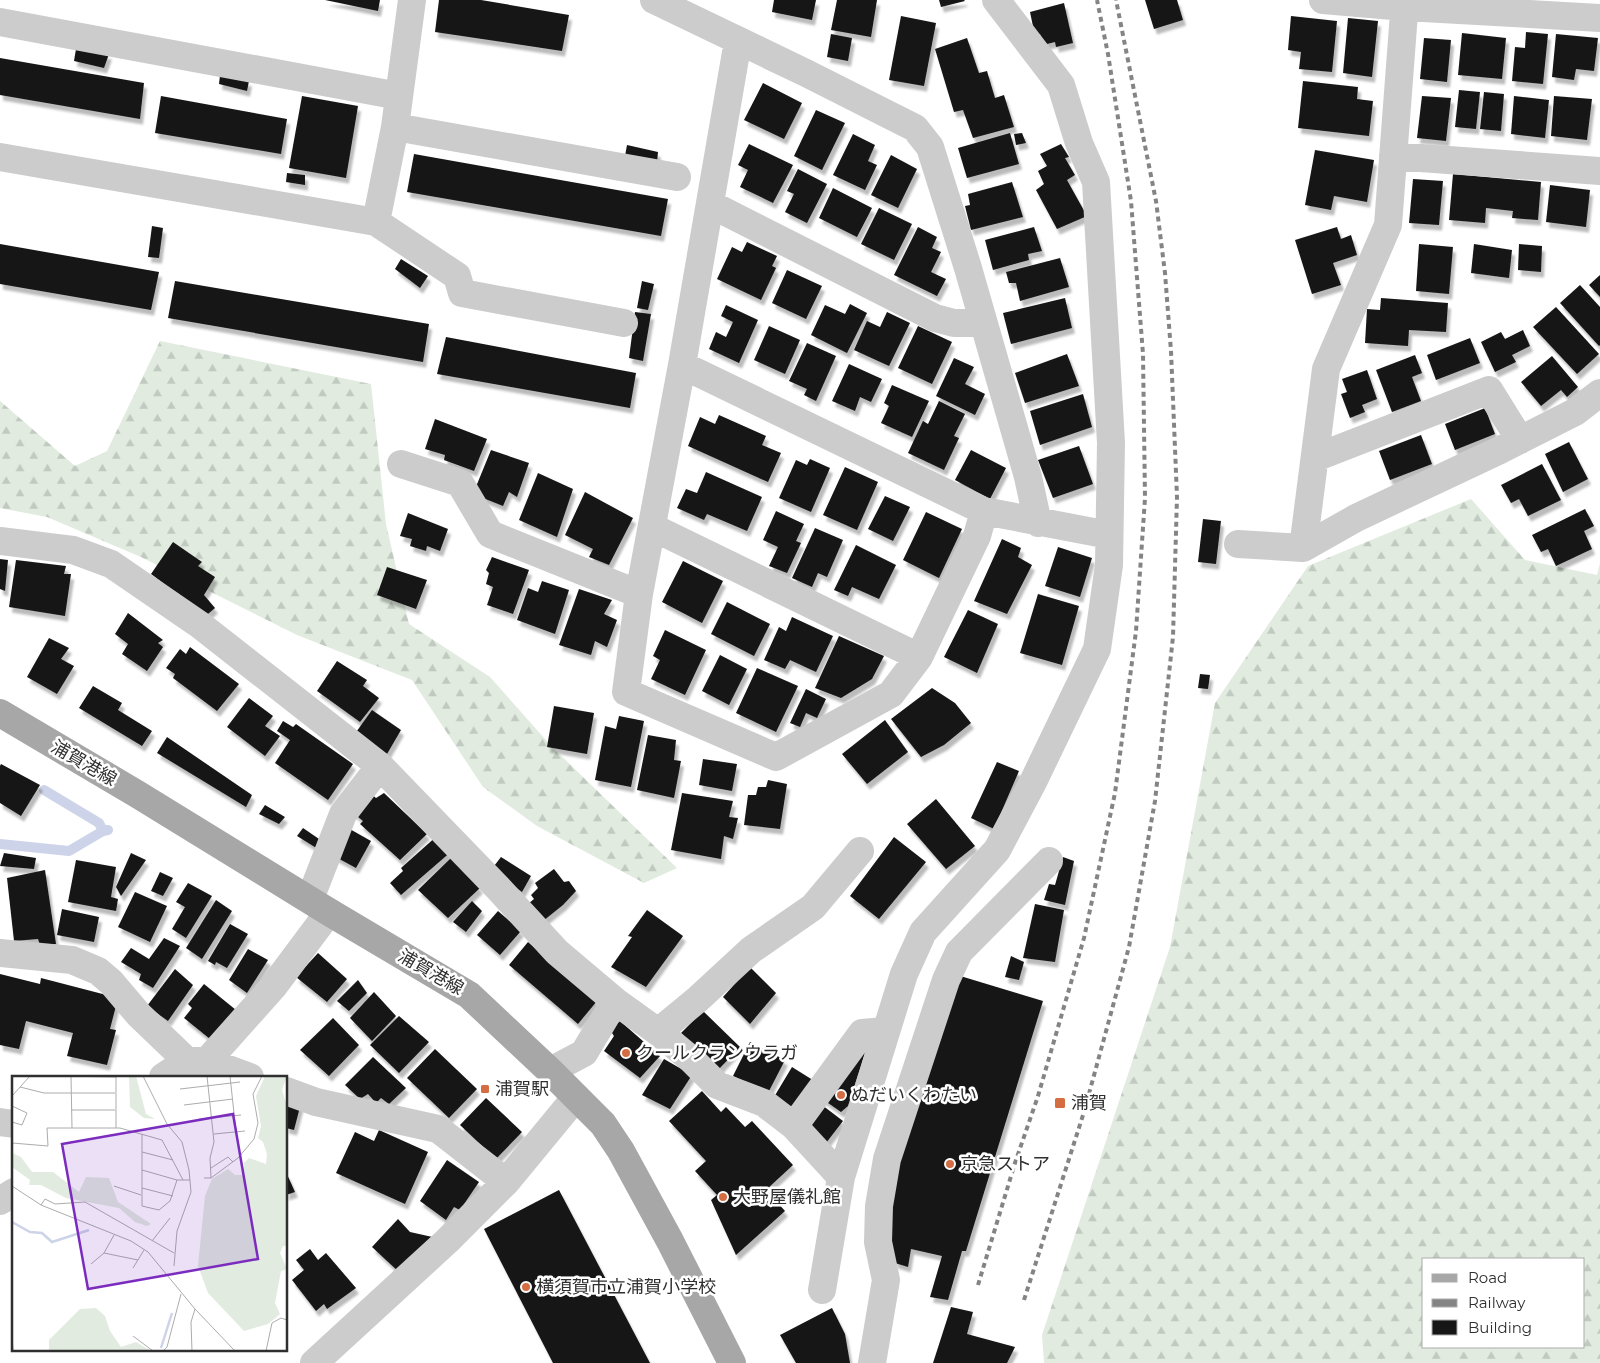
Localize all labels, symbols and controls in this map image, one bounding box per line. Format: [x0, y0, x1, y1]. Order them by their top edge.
street label: 浦賀港線 [47, 735, 121, 791]
street label: 浦賀港線 [394, 944, 468, 1000]
place label: クールクランウラガ [636, 1042, 798, 1064]
marker: クールクランウラガ [620, 1047, 632, 1059]
inset map [12, 1076, 288, 1350]
place label: 浦賀駅 [495, 1078, 549, 1100]
marker: 浦賀駅 [479, 1083, 491, 1095]
place label: ぬだいくわたい [851, 1084, 977, 1106]
marker: ぬだいくわたい [835, 1089, 847, 1101]
place label: 浦賀 [1071, 1092, 1107, 1114]
marker: 浦賀 [1053, 1096, 1067, 1110]
place label: 京急ストア [960, 1153, 1050, 1175]
marker: 京急ストア [944, 1158, 956, 1170]
place label: 大野屋儀礼館 [733, 1186, 841, 1208]
marker: 大野屋儀礼館 [717, 1191, 729, 1203]
legend [1422, 1258, 1585, 1348]
text: Road [1468, 1268, 1507, 1287]
place label: 横須賀市立浦賀小学校 [536, 1276, 716, 1298]
marker: 横須賀市立浦賀小学校 [520, 1281, 532, 1293]
text: Railway [1468, 1293, 1526, 1312]
text: Building [1468, 1318, 1532, 1337]

